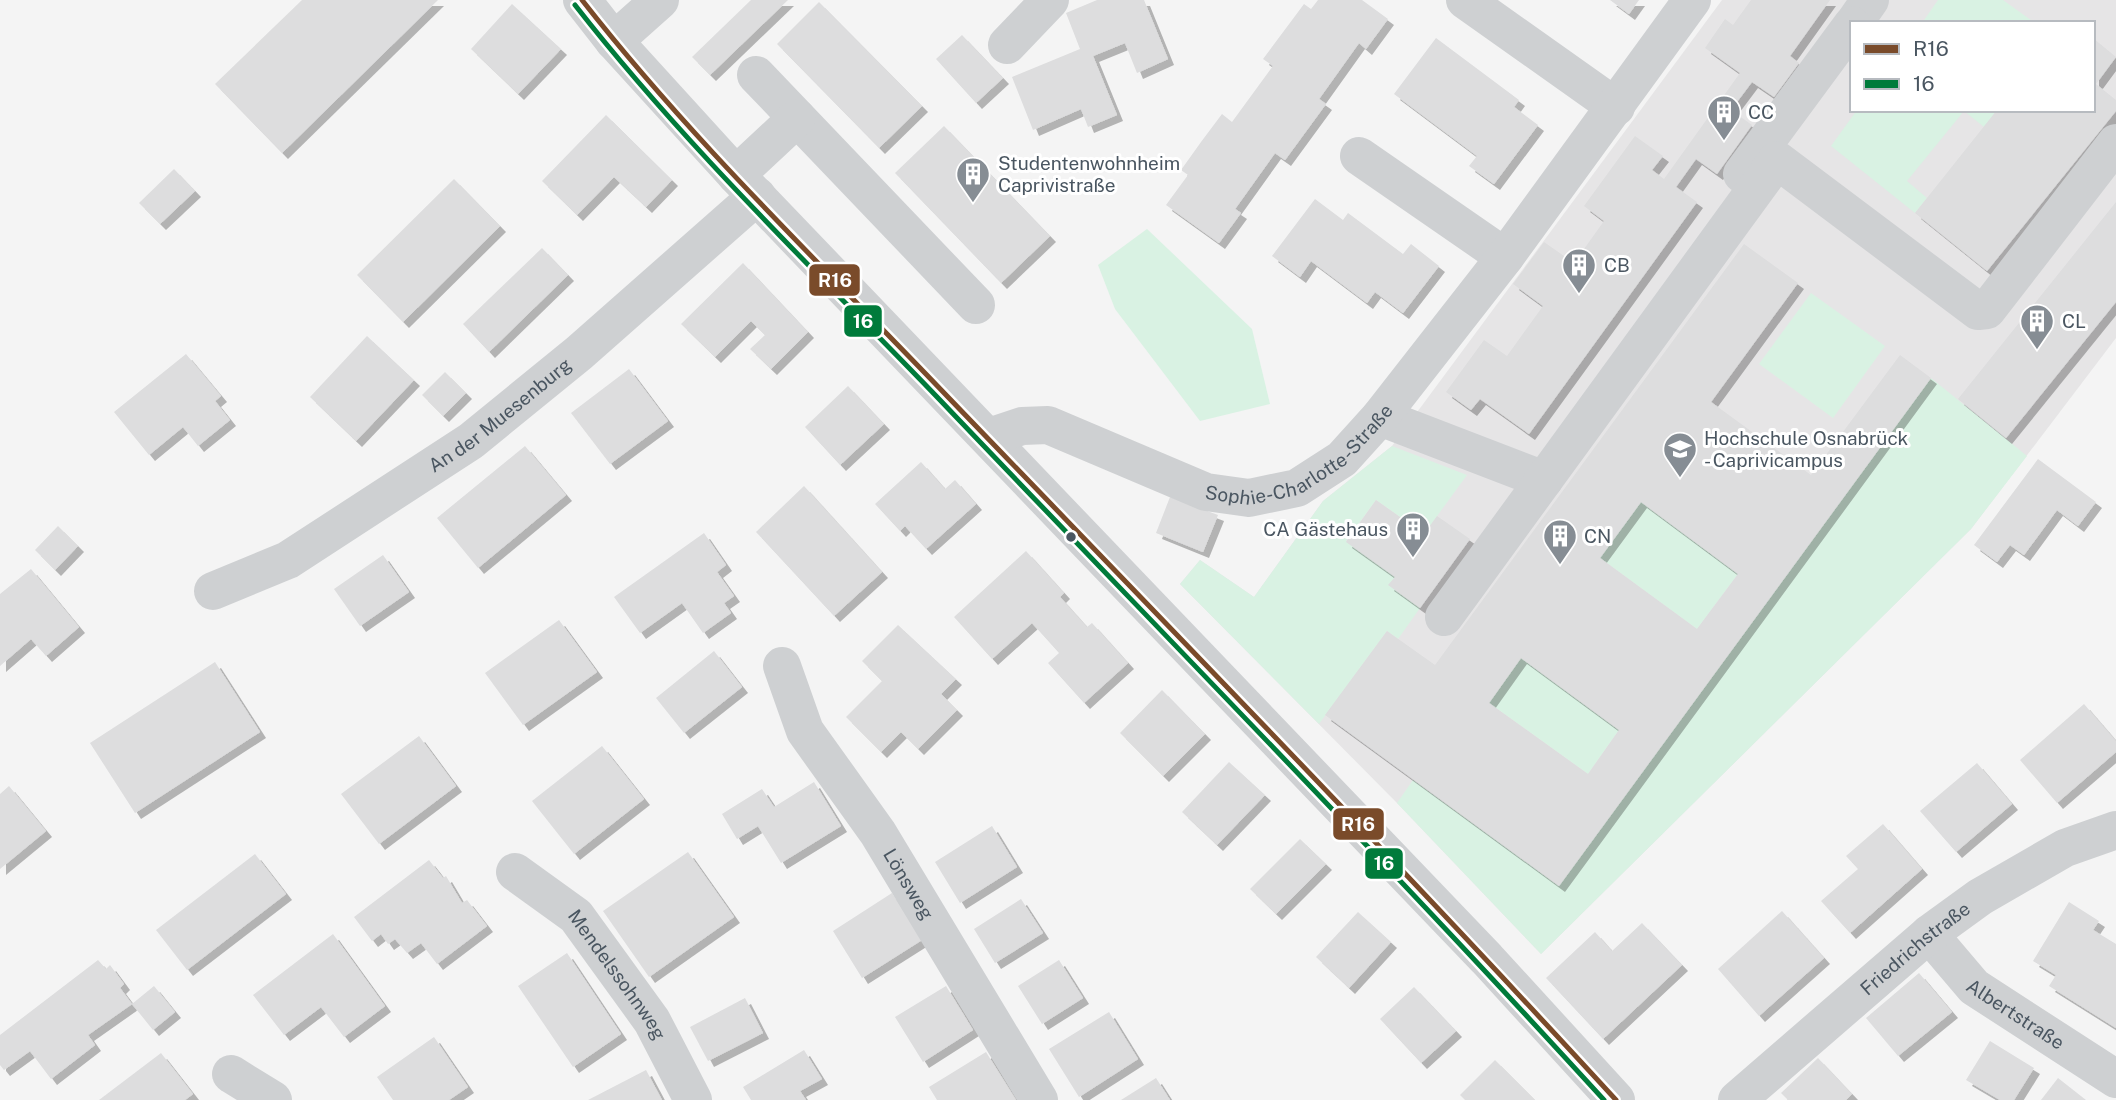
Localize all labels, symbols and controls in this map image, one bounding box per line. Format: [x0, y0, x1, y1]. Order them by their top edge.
legend [1850, 21, 2095, 112]
text: R16 [1913, 36, 1949, 61]
text: 16 [1913, 71, 1935, 96]
building icon: CC [1705, 93, 1743, 142]
place label: CC [1748, 101, 1774, 123]
place label: Studentenwohnheim Caprivistraße [998, 152, 1180, 196]
building icon: Studentenwohnheim Caprivistraße [954, 155, 992, 204]
building icon: CB [1560, 246, 1598, 295]
place label: CB [1604, 254, 1630, 276]
line badge: R16 [808, 263, 861, 297]
text: R16 [818, 269, 852, 291]
building icon: CL [2018, 302, 2056, 351]
line badge: 16 [843, 304, 883, 338]
text: 16 [853, 310, 873, 332]
place label: CL [2062, 310, 2086, 332]
street label: An der Muesenburg [424, 353, 576, 477]
street label: Sophie-Charlotte-Straße [1204, 400, 1397, 509]
place label: Hochschule Osnabrück - Caprivicampus [1704, 427, 1909, 471]
school or university icon: Hochschule Osnabrück - Caprivicampus [1661, 430, 1699, 479]
building icon: CA Gästehaus [1394, 510, 1432, 559]
building icon: CN [1541, 517, 1579, 566]
place label: CA Gästehaus [1263, 518, 1388, 540]
place label: CN [1584, 525, 1611, 547]
unlabelled marker [1064, 530, 1078, 544]
line badge: R16 [1332, 807, 1385, 841]
text: R16 [1341, 813, 1375, 835]
street label: Lönsweg [879, 845, 939, 924]
line badge: 16 [1364, 847, 1404, 880]
text: 16 [1374, 852, 1394, 874]
street label: Friedrichstraße [1856, 897, 1974, 1000]
street label: Mendelssohnweg [564, 905, 671, 1044]
street label: Albertstraße [1962, 974, 2069, 1054]

